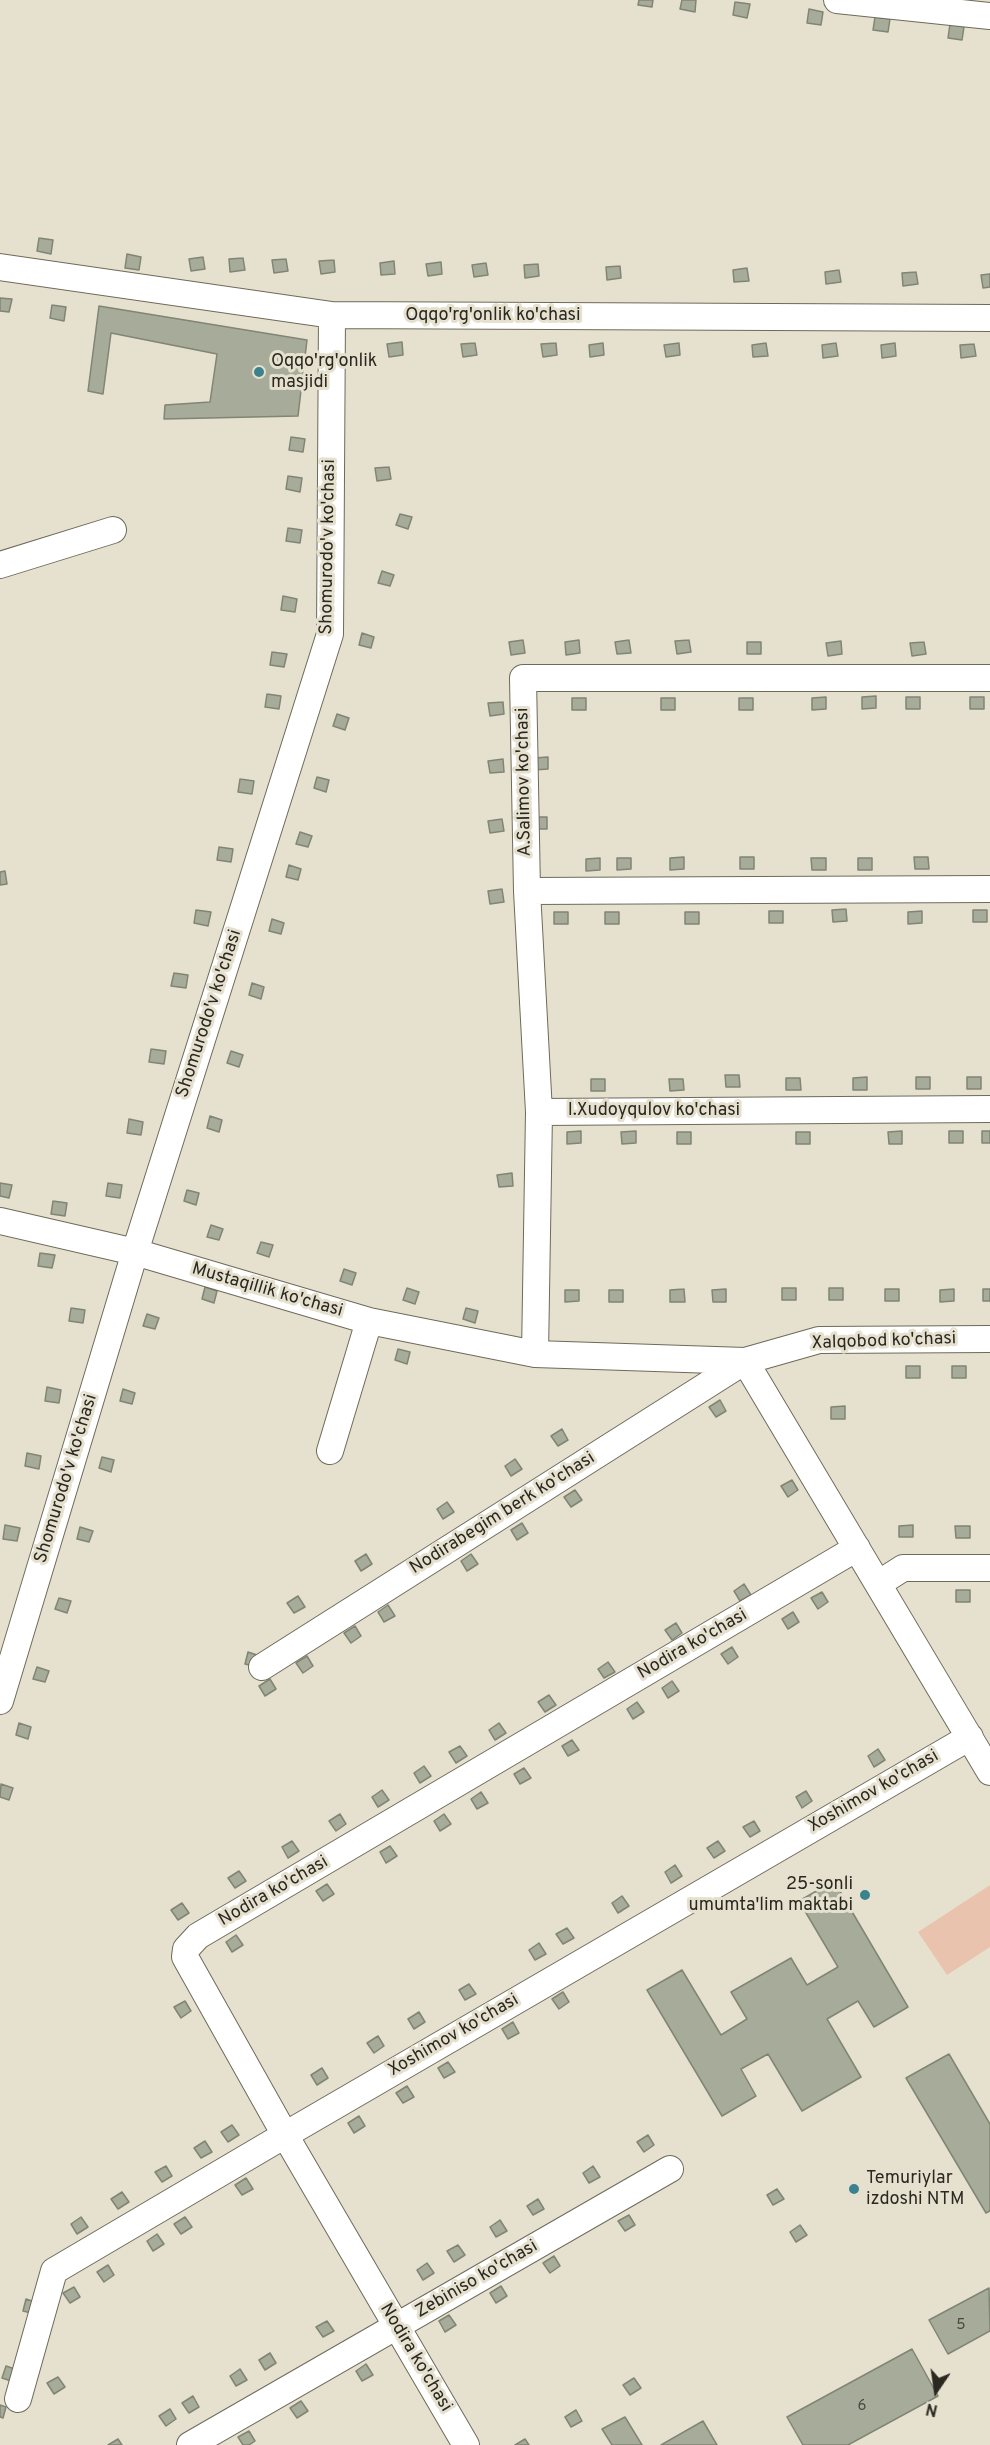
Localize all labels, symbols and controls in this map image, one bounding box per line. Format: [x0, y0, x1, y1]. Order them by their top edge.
street label: Oqqo'rg'onlik ko'chasi [405, 305, 581, 327]
place label: Oqqo'rg'onlik masjidi [271, 351, 377, 394]
marker: Oqqo'rg'onlik masjidi [252, 365, 266, 379]
street label: Shomurodo'v ko'chasi [317, 459, 341, 635]
street label: A.Salimov ko'chasi [513, 707, 537, 857]
street label: Shomurodo'v ko'chasi [173, 927, 247, 1101]
street label: I.Xudoyqulov ko'chasi [568, 1100, 740, 1122]
street label: Mustaqillik ko'chasi [189, 1259, 345, 1323]
street label: Xalqobod ko'chasi [811, 1329, 957, 1355]
street label: Shomurodo'v ko'chasi [31, 1392, 103, 1566]
street label: Nodirabegim berk ko'chasi [406, 1448, 600, 1580]
street label: Nodira ko'chasi [634, 1605, 752, 1685]
street label: Xoshimov ko'chasi [805, 1746, 943, 1838]
street label: Nodira ko'chasi [215, 1852, 333, 1932]
place label: 25-sonli umumta'lim maktabi [689, 1874, 853, 1916]
marker: 25-sonli umumta'lim maktabi [858, 1888, 872, 1902]
street label: Xoshimov ko'chasi [385, 1990, 523, 2082]
place label: Temuriylar izdoshi NTM [866, 2168, 964, 2210]
marker: Temuriylar izdoshi NTM [847, 2182, 861, 2196]
street label: Zebiniso ko'chasi [412, 2236, 542, 2324]
street label: Nodira ko'chasi [374, 2300, 456, 2416]
house number: 5 [956, 2317, 966, 2335]
north arrow [906, 2361, 966, 2421]
house number: 6 [858, 2398, 866, 2416]
text: N [924, 2398, 940, 2420]

